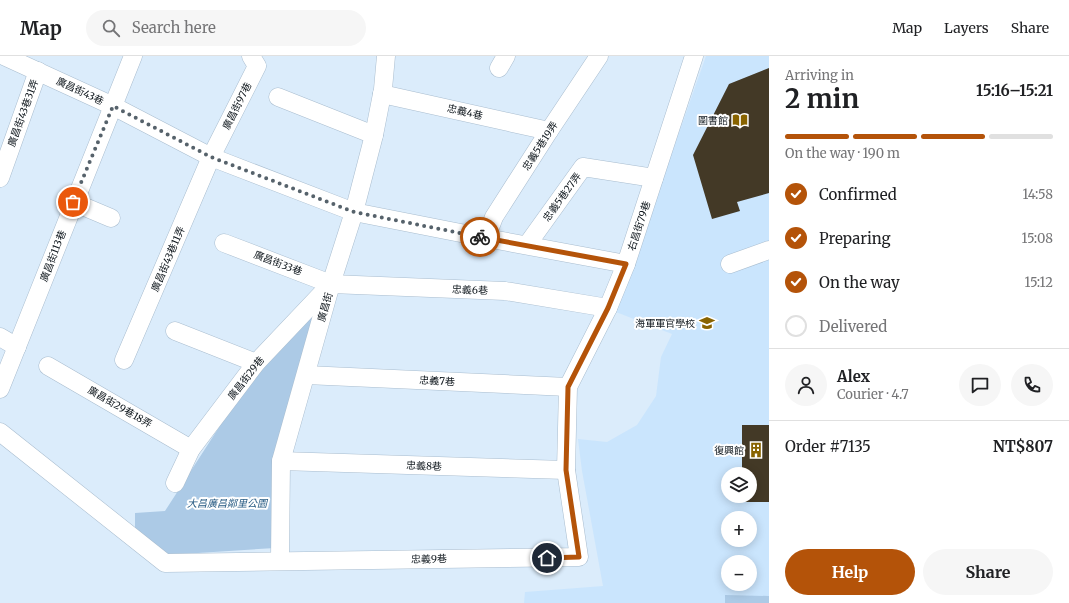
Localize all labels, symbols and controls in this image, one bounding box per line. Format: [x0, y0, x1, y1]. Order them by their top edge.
search box [86, 10, 366, 46]
text: Map [20, 16, 62, 40]
icon: search [100, 17, 122, 39]
text: Search here [132, 18, 216, 37]
text: Map [892, 19, 922, 37]
text: Layers [944, 19, 989, 37]
text: Share [1011, 19, 1049, 37]
text: Arriving in [785, 67, 854, 84]
street label: 廣昌街43巷 [54, 74, 106, 108]
street label: 廣昌街43巷31弄 [5, 77, 41, 149]
street label: 廣昌街97巷 [220, 80, 254, 132]
text: 15:16–15:21 [976, 81, 1053, 100]
text: 2 min [785, 82, 859, 115]
street label: 忠義4巷 [446, 102, 484, 122]
library icon: 圖書館 [731, 111, 749, 129]
place label: 圖書館 [698, 114, 728, 127]
street label: 忠義5巷19弄 [519, 119, 561, 173]
text: On the way · 190 m [785, 145, 900, 162]
street label: 忠義5巷27弄 [540, 170, 584, 224]
icon: check [785, 183, 807, 205]
pin [56, 185, 90, 219]
text: Confirmed [819, 185, 897, 204]
text: 14:58 [1023, 186, 1053, 203]
icon: bag [62, 191, 84, 213]
street label: 右昌街79巷 [625, 199, 653, 253]
courier [460, 217, 500, 257]
street label: 廣昌街43巷11弄 [148, 224, 188, 294]
icon: bike [469, 226, 491, 248]
icon: check [785, 227, 807, 249]
street label: 廣昌街113巷 [37, 228, 69, 284]
text: Preparing [819, 229, 891, 248]
text: 15:08 [1022, 230, 1053, 247]
street label: 廣昌街33巷 [252, 248, 304, 278]
icon: check [785, 271, 807, 293]
text: On the way [819, 273, 900, 292]
text: 15:12 [1024, 274, 1053, 291]
street label: 忠義6巷 [452, 283, 488, 297]
street label: 廣昌街 [315, 291, 335, 323]
school or university icon: 海軍軍官學校 [698, 314, 716, 332]
place label: 海軍軍官學校 [635, 317, 695, 330]
text: Delivered [819, 317, 887, 336]
street label: 廣昌街29巷 [225, 354, 267, 402]
button: person [785, 364, 827, 406]
button: chat [959, 364, 1001, 406]
button: phone [1011, 364, 1053, 406]
text: Alex [837, 367, 870, 386]
street label: 忠義7巷 [419, 374, 455, 388]
street label: 廣昌街29巷18弄 [86, 383, 154, 431]
text: Courier · 4.7 [837, 386, 909, 403]
text: Order #7135 [785, 437, 871, 456]
text: NT$807 [993, 437, 1053, 456]
building icon: 復興館 [747, 441, 765, 459]
place label: 復興館 [714, 444, 744, 457]
street label: 忠義8巷 [406, 459, 442, 473]
map controls [721, 467, 757, 591]
button: layers [721, 467, 757, 503]
park label: 大昌廣昌鄰里公園 [187, 497, 269, 510]
button: + [721, 511, 757, 547]
pin [530, 541, 564, 575]
icon: home [536, 547, 558, 569]
button: Help [785, 549, 915, 595]
button: Share [923, 549, 1053, 595]
street label: 忠義9巷 [411, 552, 447, 566]
button: − [721, 555, 757, 591]

